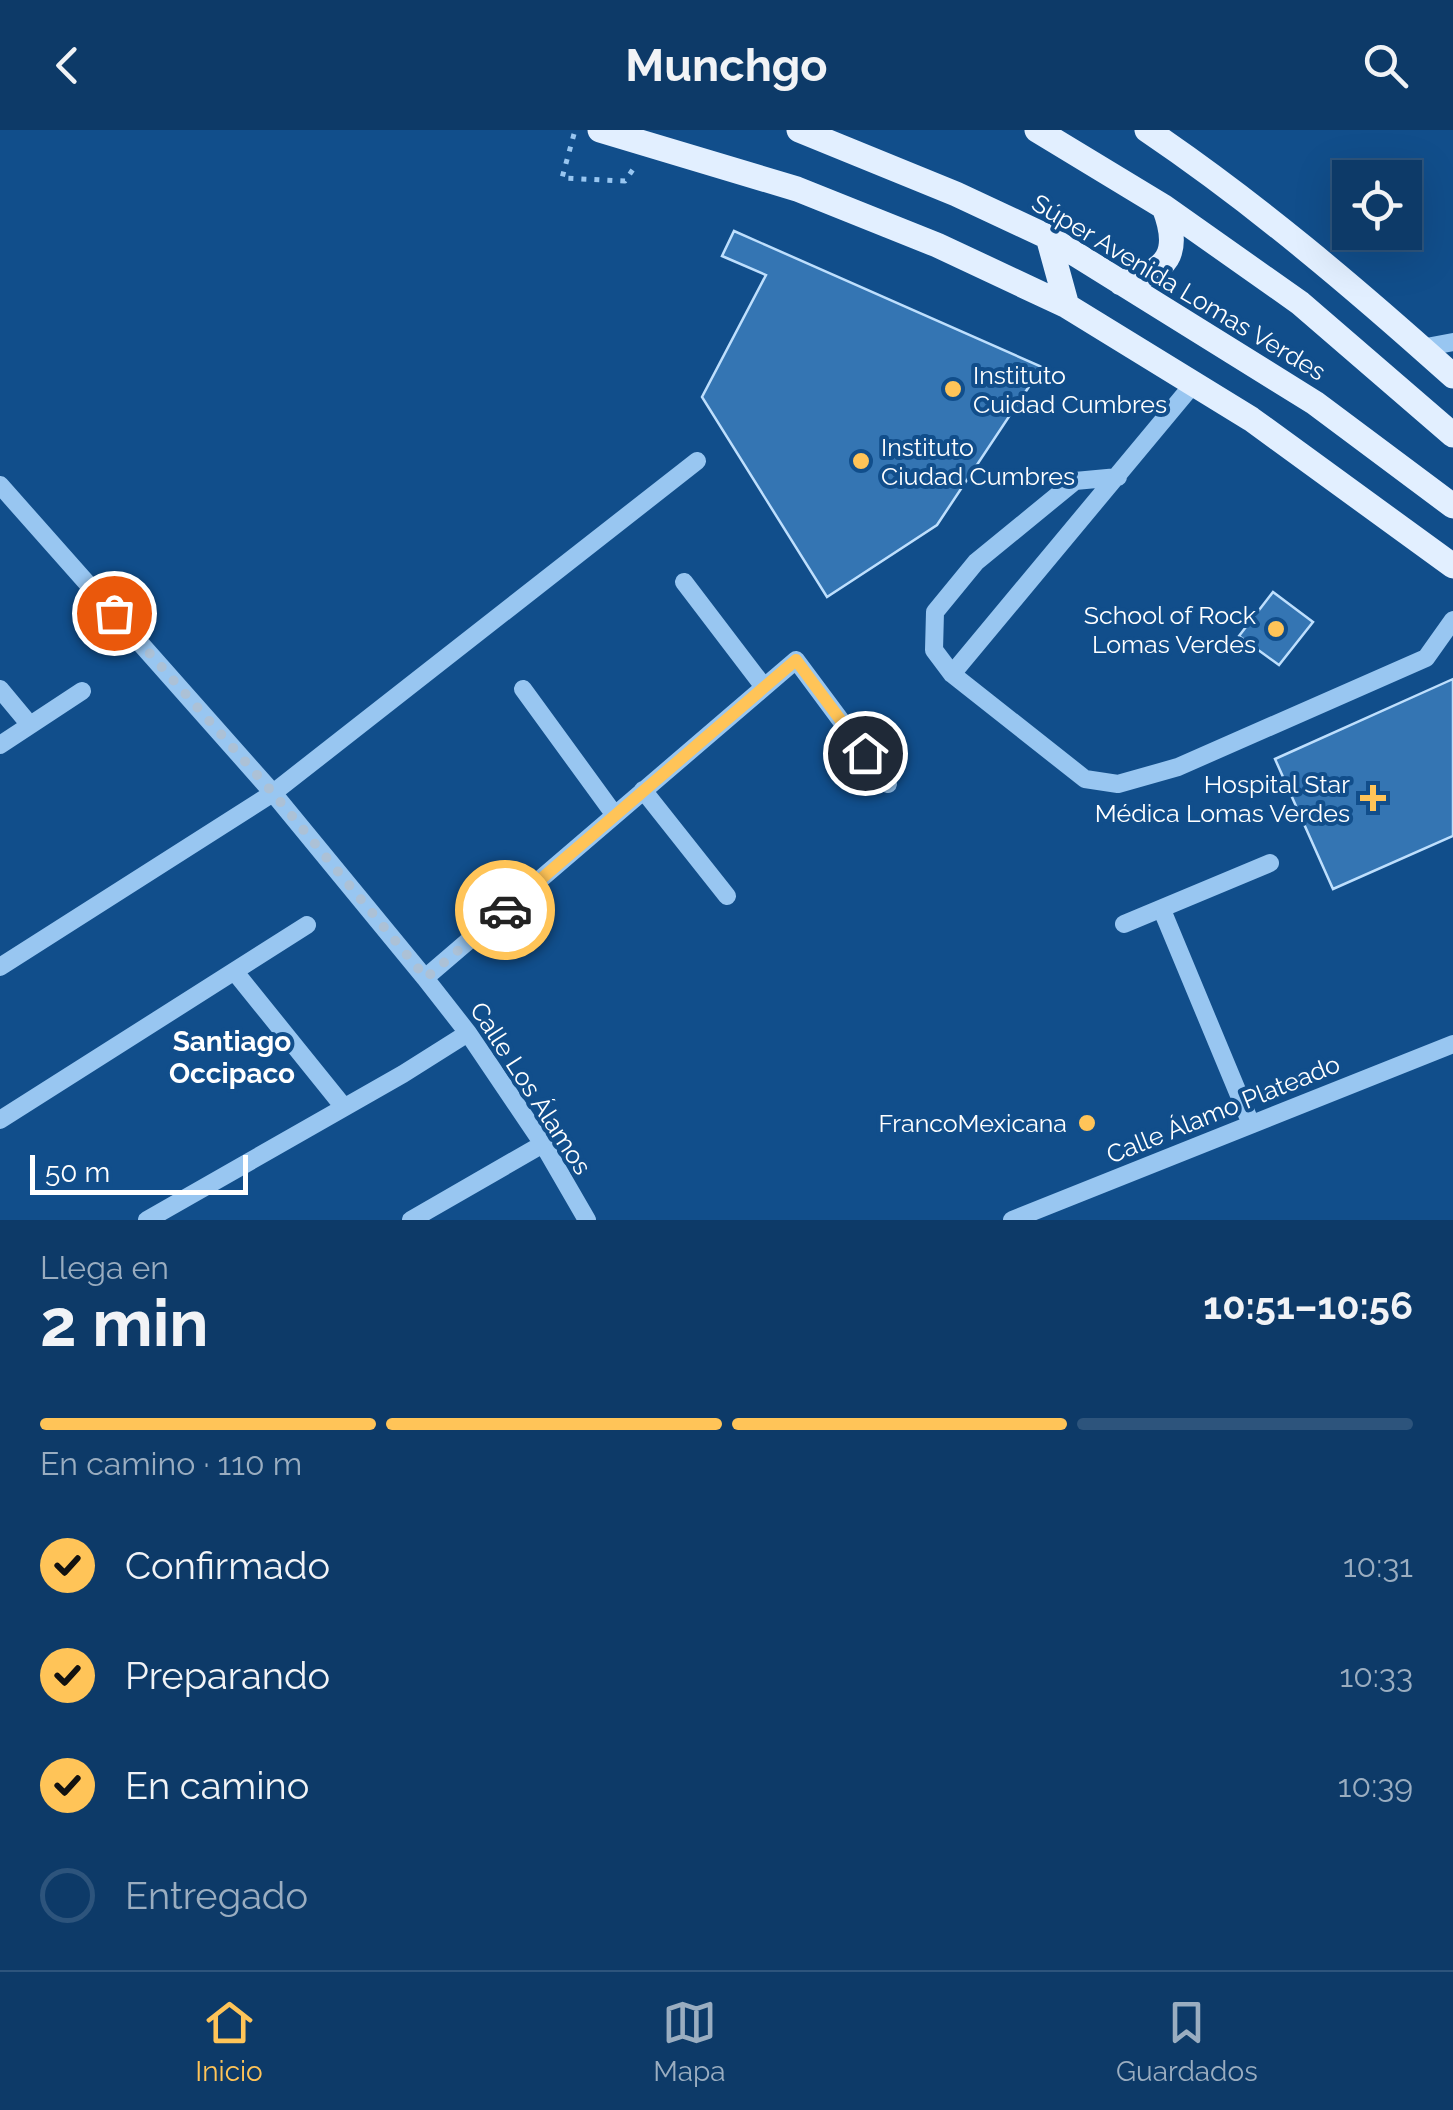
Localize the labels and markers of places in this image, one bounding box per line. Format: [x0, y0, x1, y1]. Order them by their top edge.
place label: Instituto Cuidad Cumbres [973, 360, 1167, 419]
marker: Instituto Cuidad Cumbres [942, 378, 964, 400]
place label: Instituto Ciudad Cumbres [881, 432, 1075, 491]
marker: Instituto Ciudad Cumbres [850, 450, 872, 472]
pin [72, 571, 157, 656]
place label: School of Rock Lomas Verdes [1084, 600, 1257, 659]
marker: School of Rock Lomas Verdes [1265, 618, 1287, 640]
pin [823, 711, 908, 796]
place label: Hospital Star Médica Lomas Verdes [1095, 769, 1350, 828]
marker: Hospital Star Médica Lomas Verdes [1360, 785, 1386, 811]
place label: FrancoMexicana [879, 1108, 1067, 1138]
marker: FrancoMexicana [1076, 1112, 1098, 1134]

